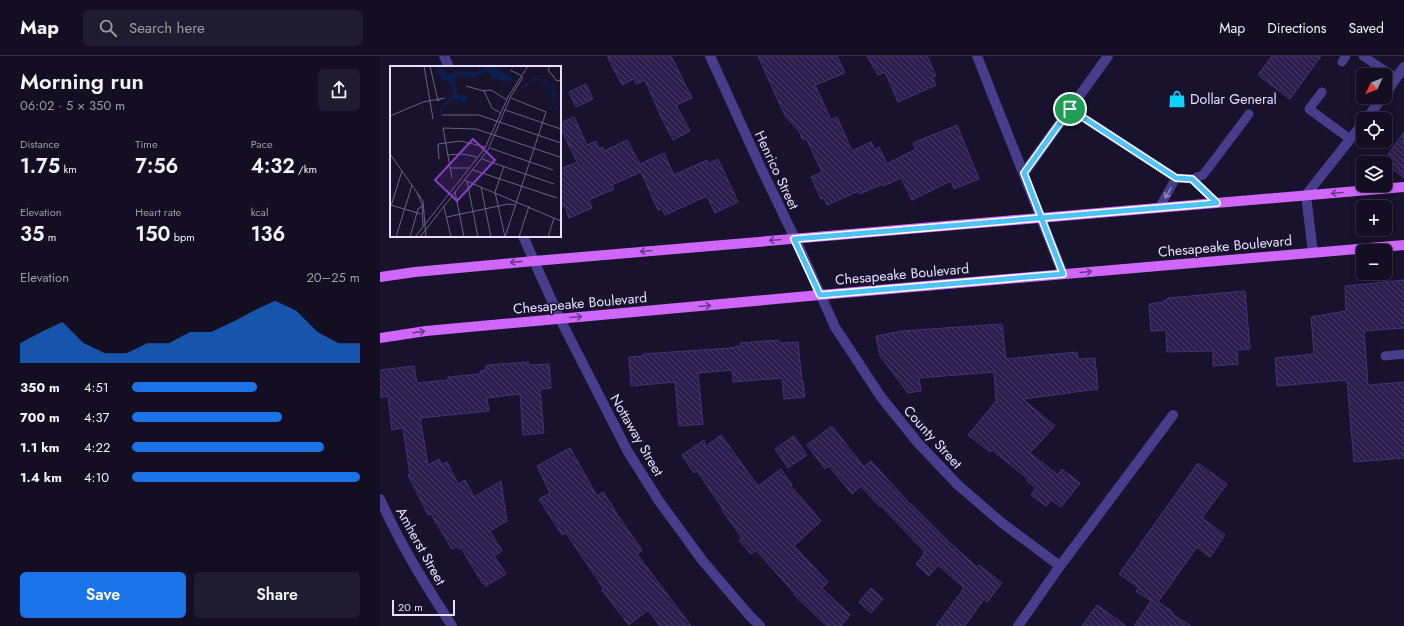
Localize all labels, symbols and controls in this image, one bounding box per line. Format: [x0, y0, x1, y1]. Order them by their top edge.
search box [83, 10, 363, 46]
text: Map [20, 14, 59, 41]
icon: search [97, 17, 119, 39]
text: Search here [129, 17, 205, 39]
text: Map [1219, 18, 1245, 38]
text: Directions [1267, 18, 1327, 38]
text: Saved [1349, 18, 1384, 38]
text: Morning run [20, 65, 144, 97]
inset map [390, 66, 561, 237]
north arrow [1356, 68, 1392, 104]
map controls [1356, 68, 1392, 280]
button: share [318, 69, 360, 111]
shop icon: Dollar General [1167, 89, 1187, 109]
place label: Dollar General [1190, 89, 1277, 109]
pin [1053, 92, 1087, 126]
text: 06:02 · 5 × 350 m [20, 96, 125, 115]
icon: arrive [1059, 98, 1081, 120]
button: locate [1356, 112, 1392, 148]
street label: Henrico Street [750, 127, 804, 213]
text: Distance [20, 136, 59, 152]
text: Time [135, 136, 158, 152]
text: Pace [251, 136, 273, 152]
text: 1.75 [20, 152, 60, 181]
text: 7:56 [135, 152, 178, 181]
text: 4:32 [251, 152, 295, 181]
button: layers [1356, 156, 1392, 192]
text: km [60, 161, 77, 177]
text: /km [295, 161, 317, 177]
one-way arrow [1163, 187, 1171, 199]
one-way arrow [1331, 189, 1344, 196]
button: + [1356, 200, 1392, 236]
text: Elevation [20, 204, 62, 220]
text: Heart rate [135, 204, 181, 220]
text: kcal [251, 204, 268, 220]
text: 35 [20, 220, 44, 249]
text: 150 [135, 220, 170, 249]
text: 136 [251, 220, 285, 249]
text: m [44, 229, 56, 245]
text: bpm [170, 229, 195, 245]
street label: Chesapeake Boulevard [1157, 230, 1293, 262]
one-way arrow [769, 237, 782, 244]
button: − [1356, 244, 1392, 280]
one-way arrow [640, 248, 653, 255]
street label: Chesapeake Boulevard [834, 258, 970, 290]
one-way arrow [510, 259, 523, 266]
text: Elevation [20, 268, 69, 287]
text: 20–25 m [306, 268, 360, 287]
one-way arrow [1079, 268, 1092, 276]
street label: Chesapeake Boulevard [512, 287, 648, 319]
one-way arrow [698, 302, 711, 309]
one-way arrow [569, 314, 582, 321]
one-way arrow [412, 328, 425, 336]
text: 350 m [20, 378, 60, 397]
text: 4:51 [84, 378, 109, 397]
street label: Nottaway Street [605, 390, 669, 480]
street label: County Street [899, 401, 967, 474]
text: 700 m [20, 408, 60, 427]
text: 4:37 [84, 408, 109, 427]
text: 1.1 km [20, 438, 59, 457]
text: 4:22 [84, 438, 110, 457]
text: 1.4 km [20, 468, 62, 487]
text: 4:10 [84, 468, 109, 487]
street label: Amherst Street [391, 503, 451, 589]
button: Save [20, 572, 186, 618]
button: Share [194, 572, 360, 618]
scale bar [392, 598, 455, 617]
text: 20 m [398, 599, 423, 615]

